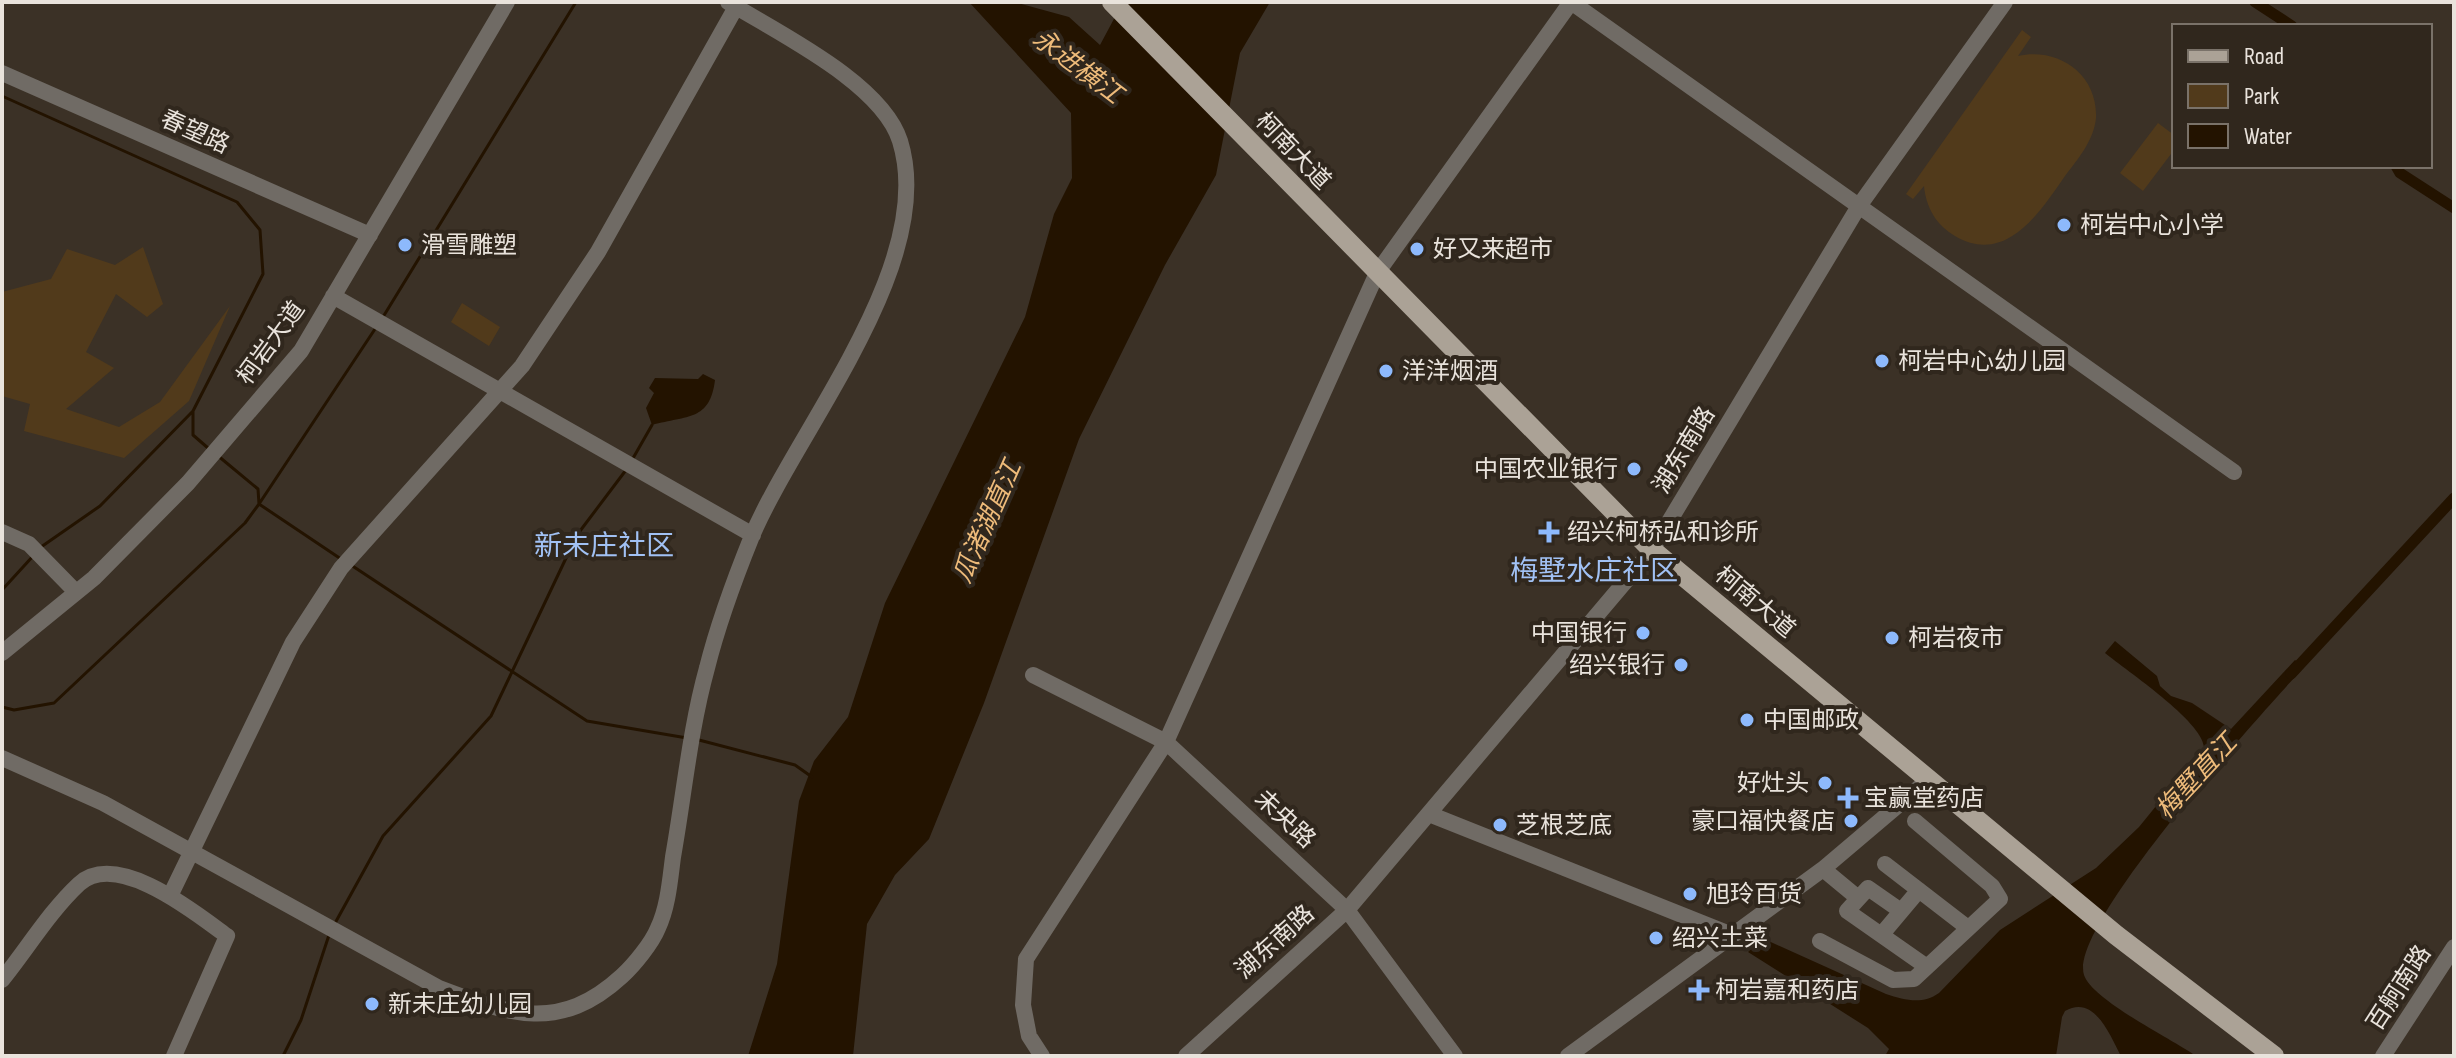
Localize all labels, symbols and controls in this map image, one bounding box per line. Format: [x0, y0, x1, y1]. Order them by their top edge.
water label: 永进横江 [1026, 23, 1130, 112]
legend [2172, 24, 2432, 168]
text: Road [2244, 42, 2284, 71]
text: Park [2244, 82, 2279, 111]
street label: 春望路 [156, 104, 234, 160]
street label: 柯南大道 [1249, 106, 1337, 196]
text: Water [2244, 122, 2292, 151]
place label: 柯岩中心小学 [2080, 211, 2224, 240]
marker: 柯岩中心小学 [2055, 216, 2073, 234]
place label: 滑雪雕塑 [421, 231, 517, 260]
place label: 好又来超市 [1433, 235, 1553, 264]
marker: 滑雪雕塑 [396, 236, 414, 254]
marker: 好又来超市 [1408, 240, 1426, 258]
street label: 柯岩大道 [231, 296, 311, 390]
place label: 柯岩中心幼儿园 [1898, 347, 2066, 376]
marker: 柯岩中心幼儿园 [1873, 352, 1891, 370]
place label: 洋洋烟酒 [1402, 357, 1498, 386]
marker: 洋洋烟酒 [1377, 362, 1395, 380]
street label: 湖东南路 [1647, 401, 1721, 499]
water label: 瓜渚湖直江 [947, 454, 1030, 588]
place label: 中国农业银行 [1474, 455, 1618, 484]
marker: 中国农业银行 [1625, 460, 1643, 478]
place label: 绍兴柯桥弘和诊所 [1567, 518, 1759, 547]
marker: 绍兴柯桥弘和诊所 [1538, 521, 1560, 543]
district label: 新未庄社区 [534, 530, 674, 563]
district label: 梅墅水庄社区 [1510, 555, 1678, 588]
street label: 柯南大道 [1709, 560, 1801, 644]
place label: 中国银行 [1531, 619, 1627, 648]
marker: 中国银行 [1634, 624, 1652, 642]
place label: 柯岩夜市 [1908, 624, 2004, 653]
marker: 柯岩夜市 [1883, 629, 1901, 647]
place label: 绍兴银行 [1569, 651, 1665, 680]
marker: 绍兴银行 [1672, 656, 1690, 674]
place label: 中国邮政 [1763, 706, 1859, 735]
marker: 中国邮政 [1738, 711, 1756, 729]
water label: 梅墅直江 [2150, 726, 2246, 826]
place label: 好灶头 [1737, 769, 1809, 798]
marker: 好灶头 [1816, 774, 1834, 792]
street label: 未央路 [1249, 784, 1321, 854]
place label: 宝赢堂药店 [1864, 784, 1984, 813]
marker: 宝赢堂药店 [1839, 789, 1857, 807]
place label: 豪口福快餐店 [1691, 807, 1835, 836]
place label: 芝根芝底 [1516, 811, 1612, 840]
marker: 豪口福快餐店 [1842, 812, 1860, 830]
marker: 芝根芝底 [1491, 816, 1509, 834]
place label: 旭玲百货 [1706, 880, 1802, 909]
marker: 旭玲百货 [1681, 885, 1699, 903]
street label: 湖东南路 [1230, 899, 1320, 985]
place label: 绍兴土菜 [1672, 924, 1768, 953]
marker: 绍兴土菜 [1647, 929, 1665, 947]
street label: 百舸南路 [2361, 940, 2437, 1036]
place label: 柯岩嘉和药店 [1715, 976, 1859, 1005]
marker: 柯岩嘉和药店 [1690, 981, 1708, 999]
place label: 新未庄幼儿园 [388, 990, 532, 1019]
marker: 新未庄幼儿园 [363, 995, 381, 1013]

